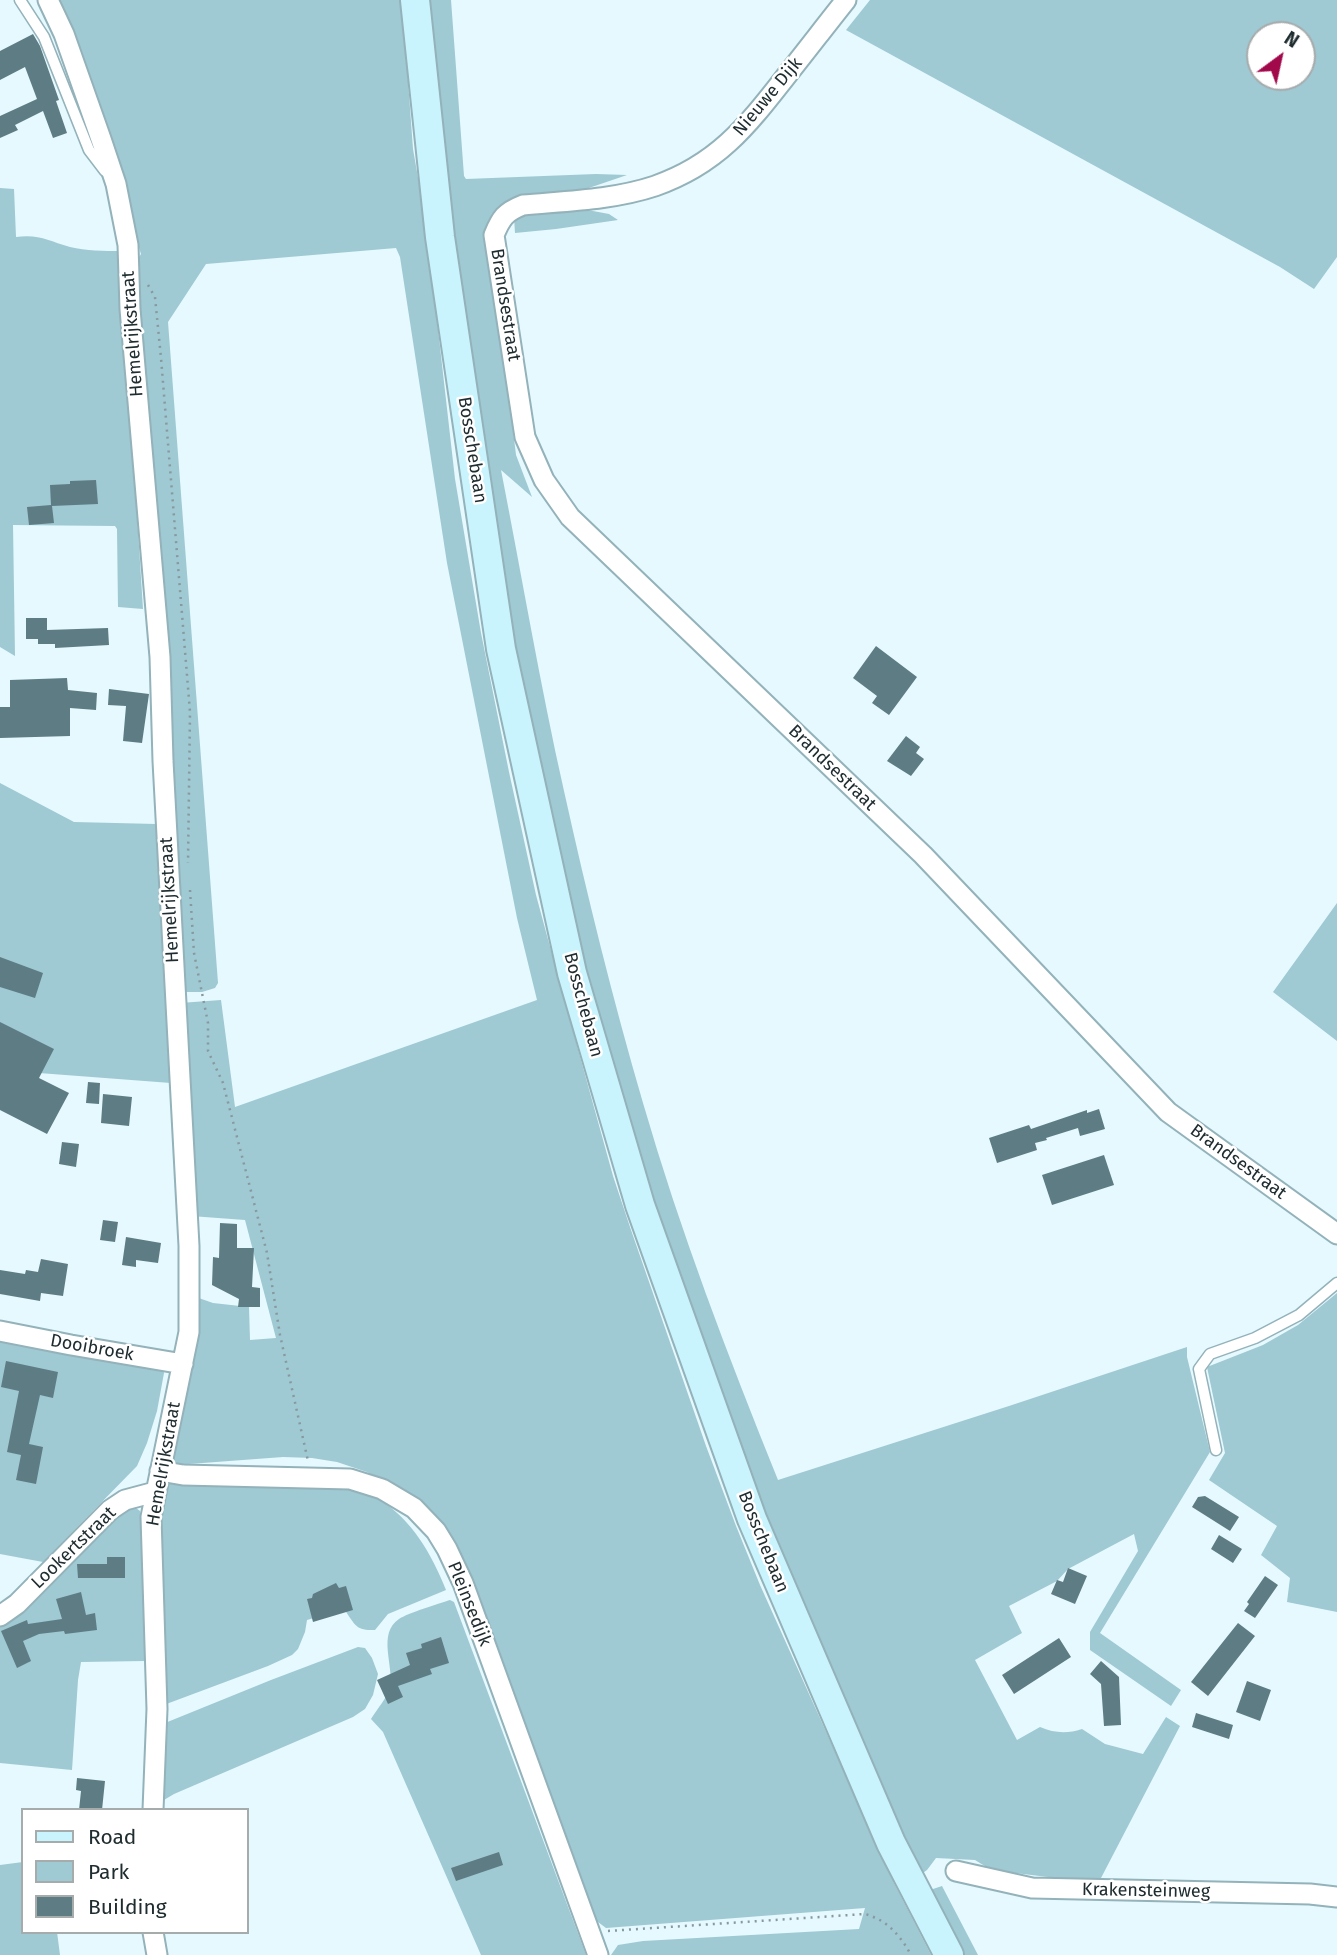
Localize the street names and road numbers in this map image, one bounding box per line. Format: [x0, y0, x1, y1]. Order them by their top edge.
street label: Nieuwe Dijk [729, 53, 807, 141]
street label: Brandsestraat [485, 247, 525, 363]
street label: Hemelrijkstraat [118, 270, 148, 398]
street label: Bosschebaan [453, 395, 491, 505]
street label: Brandsestraat [784, 721, 880, 815]
street label: Hemelrijkstraat [156, 837, 184, 963]
street label: Bosschebaan [559, 950, 607, 1060]
street label: Brandsestraat [1186, 1120, 1290, 1204]
street label: Dooibroek [49, 1330, 135, 1366]
street label: Hemelrijkstraat [142, 1400, 186, 1528]
street label: Bosschebaan [733, 1488, 793, 1596]
street label: Lookertstraat [27, 1502, 121, 1594]
street label: Pleinsedijk [442, 1559, 496, 1649]
street label: Krakensteinweg [1082, 1879, 1210, 1903]

